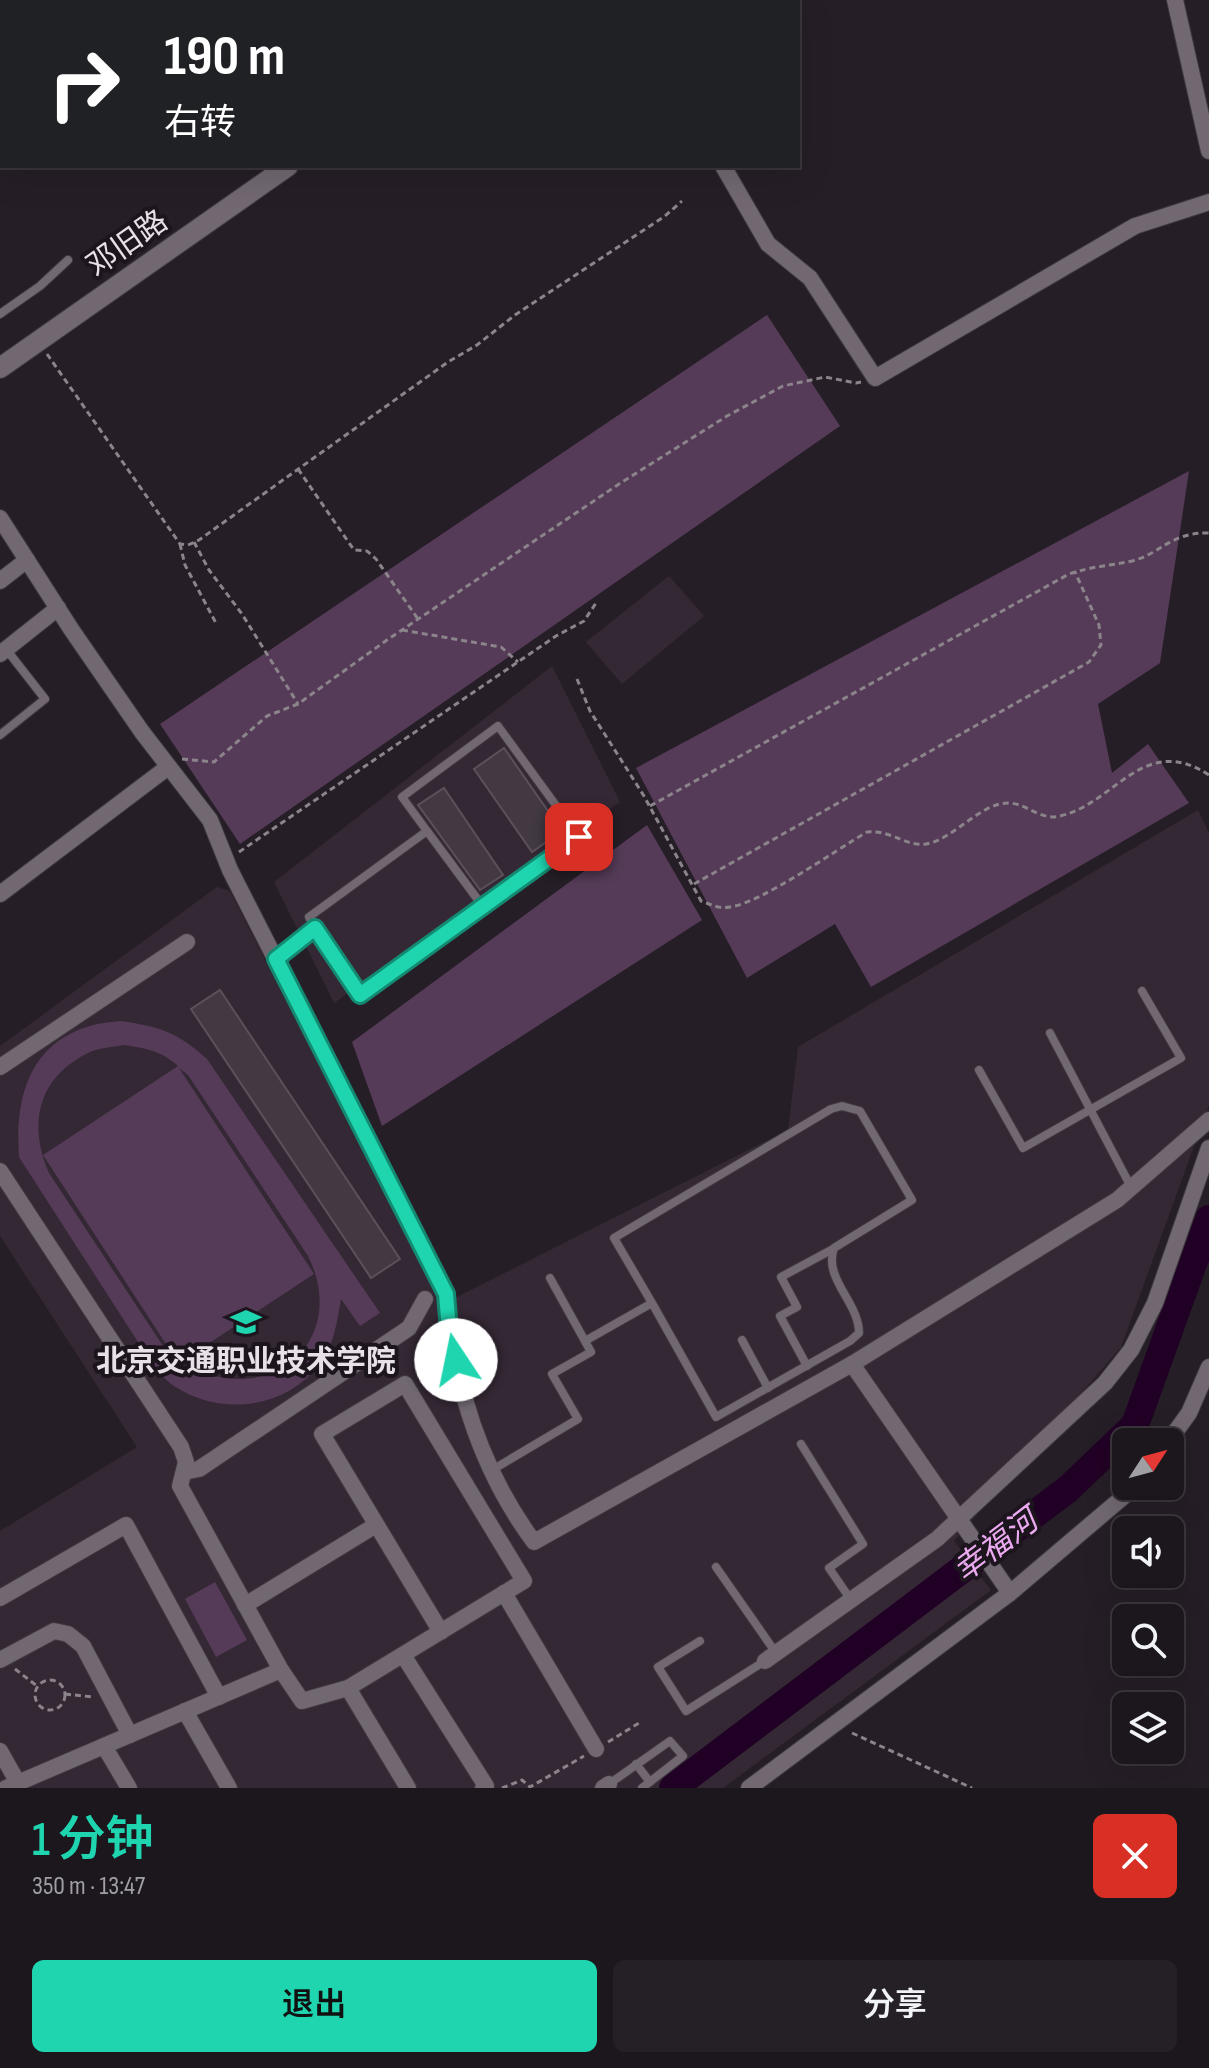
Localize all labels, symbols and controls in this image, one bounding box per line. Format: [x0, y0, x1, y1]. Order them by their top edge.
text: 190 m [164, 24, 285, 91]
icon: right [32, 32, 136, 136]
text: 右转 [164, 102, 236, 145]
street label: 邓旧路 [80, 203, 175, 284]
pin [545, 803, 613, 871]
icon: arrive [557, 815, 601, 859]
school or university icon: 北京交通职业技术学院 [229, 1305, 263, 1339]
position arrow [414, 1318, 498, 1402]
place label: 北京交通职业技术学院 [96, 1344, 396, 1380]
north arrow [1112, 1428, 1184, 1500]
map controls [1112, 1428, 1184, 1764]
water label: 幸福河 [946, 1498, 1051, 1591]
button: sound [1112, 1516, 1184, 1588]
button: search [1112, 1604, 1184, 1676]
button: layers [1112, 1692, 1184, 1764]
text: 1 分钟 [32, 1812, 154, 1869]
button: close [1093, 1814, 1177, 1898]
text: 350 m · 13:47 [32, 1871, 145, 1902]
button: 退出 [32, 1960, 597, 2052]
button: 分享 [613, 1960, 1177, 2052]

